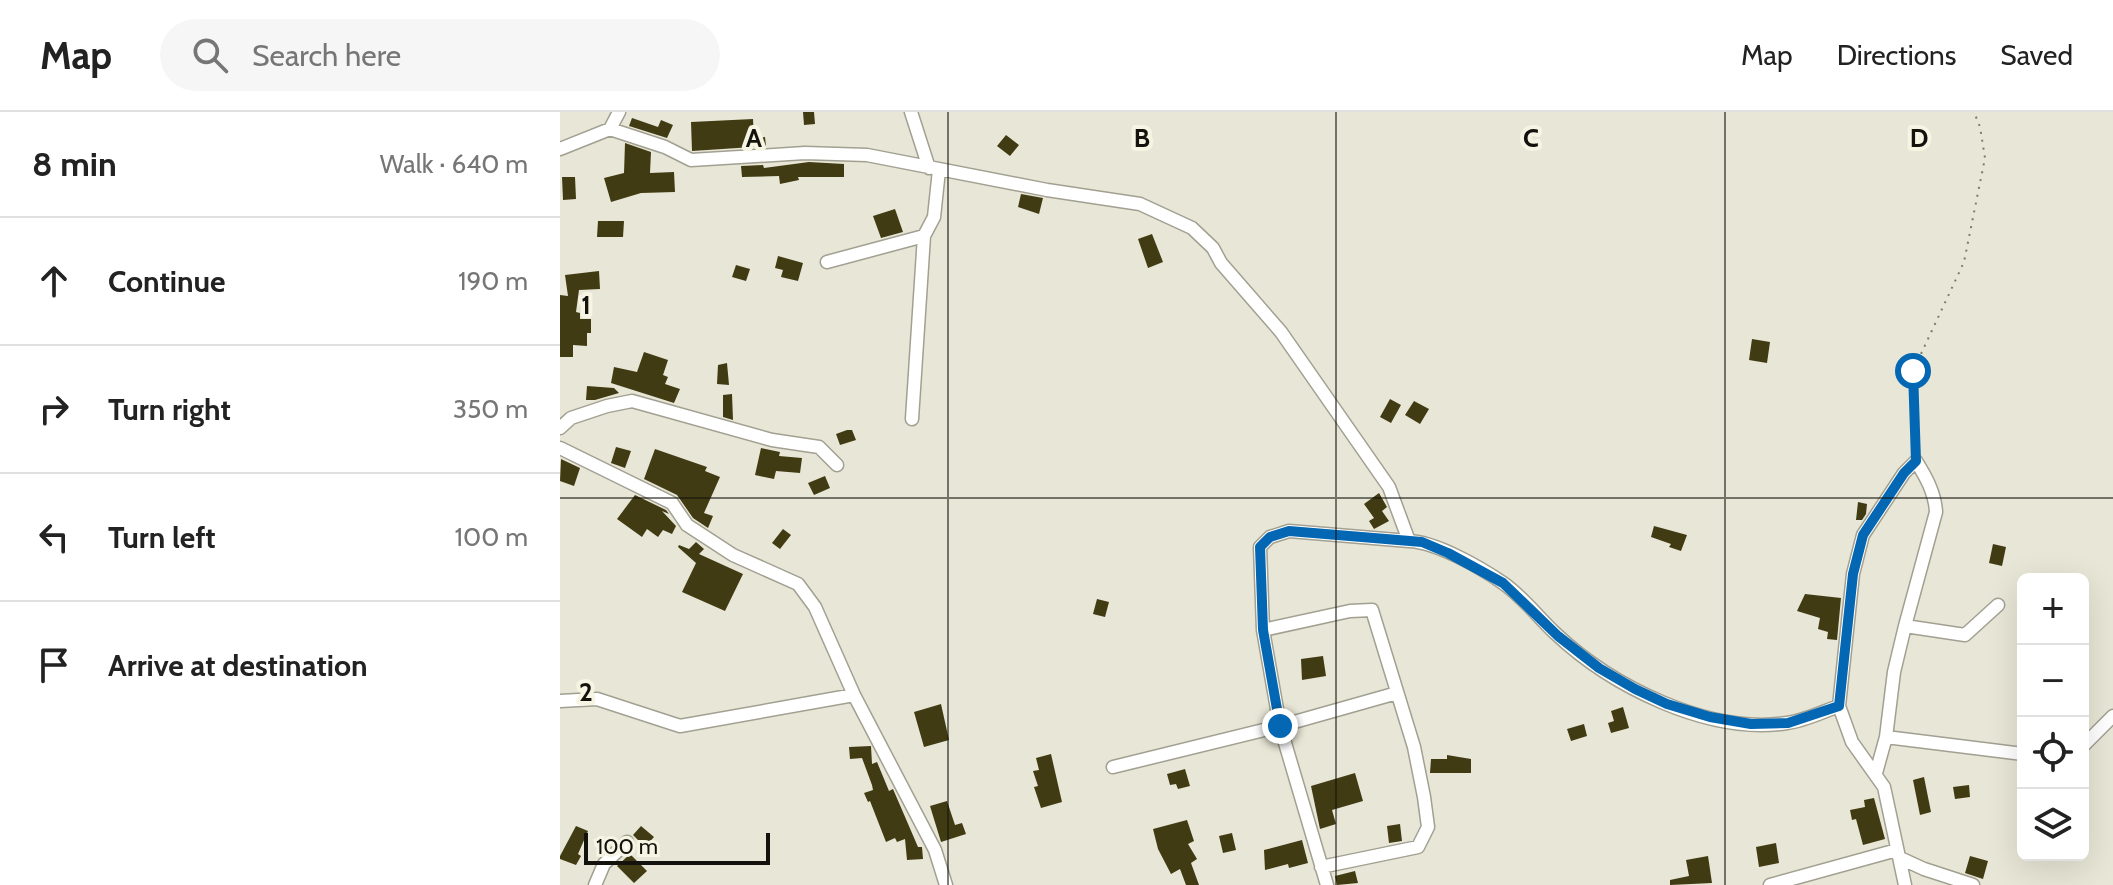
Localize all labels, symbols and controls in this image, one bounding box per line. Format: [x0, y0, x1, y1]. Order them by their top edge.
search box [160, 19, 720, 91]
text: Map [40, 32, 112, 79]
icon: search [188, 33, 232, 77]
text: Search here [252, 37, 401, 74]
text: Map [1741, 38, 1793, 72]
text: Directions [1837, 38, 1956, 72]
text: Saved [2000, 38, 2073, 72]
text: A [746, 122, 763, 154]
text: B [1134, 122, 1150, 154]
text: C [1523, 122, 1539, 154]
text: D [1910, 122, 1928, 154]
text: 8 min [32, 143, 117, 185]
text: Walk · 640 m [380, 148, 528, 180]
icon: ahead [32, 259, 76, 303]
text: Continue [108, 263, 225, 300]
text: 190 m [458, 265, 528, 297]
text: 1 [581, 289, 591, 321]
route start [1895, 353, 1931, 389]
icon: right [32, 387, 76, 431]
text: Turn right [108, 391, 231, 428]
text: 350 m [453, 393, 528, 425]
icon: left [32, 515, 76, 559]
text: Turn left [108, 519, 216, 556]
text: 100 m [455, 521, 528, 553]
map controls [2017, 573, 2089, 861]
button: + [2017, 573, 2089, 645]
icon: arrive [32, 643, 76, 687]
button: − [2017, 645, 2089, 717]
text: Arrive at destination [108, 647, 368, 684]
text: 2 [579, 676, 593, 708]
route end [1262, 708, 1298, 744]
button: locate [2017, 717, 2089, 789]
button: layers [2017, 789, 2089, 861]
scale bar [584, 829, 770, 865]
text: 100 m [596, 833, 658, 860]

